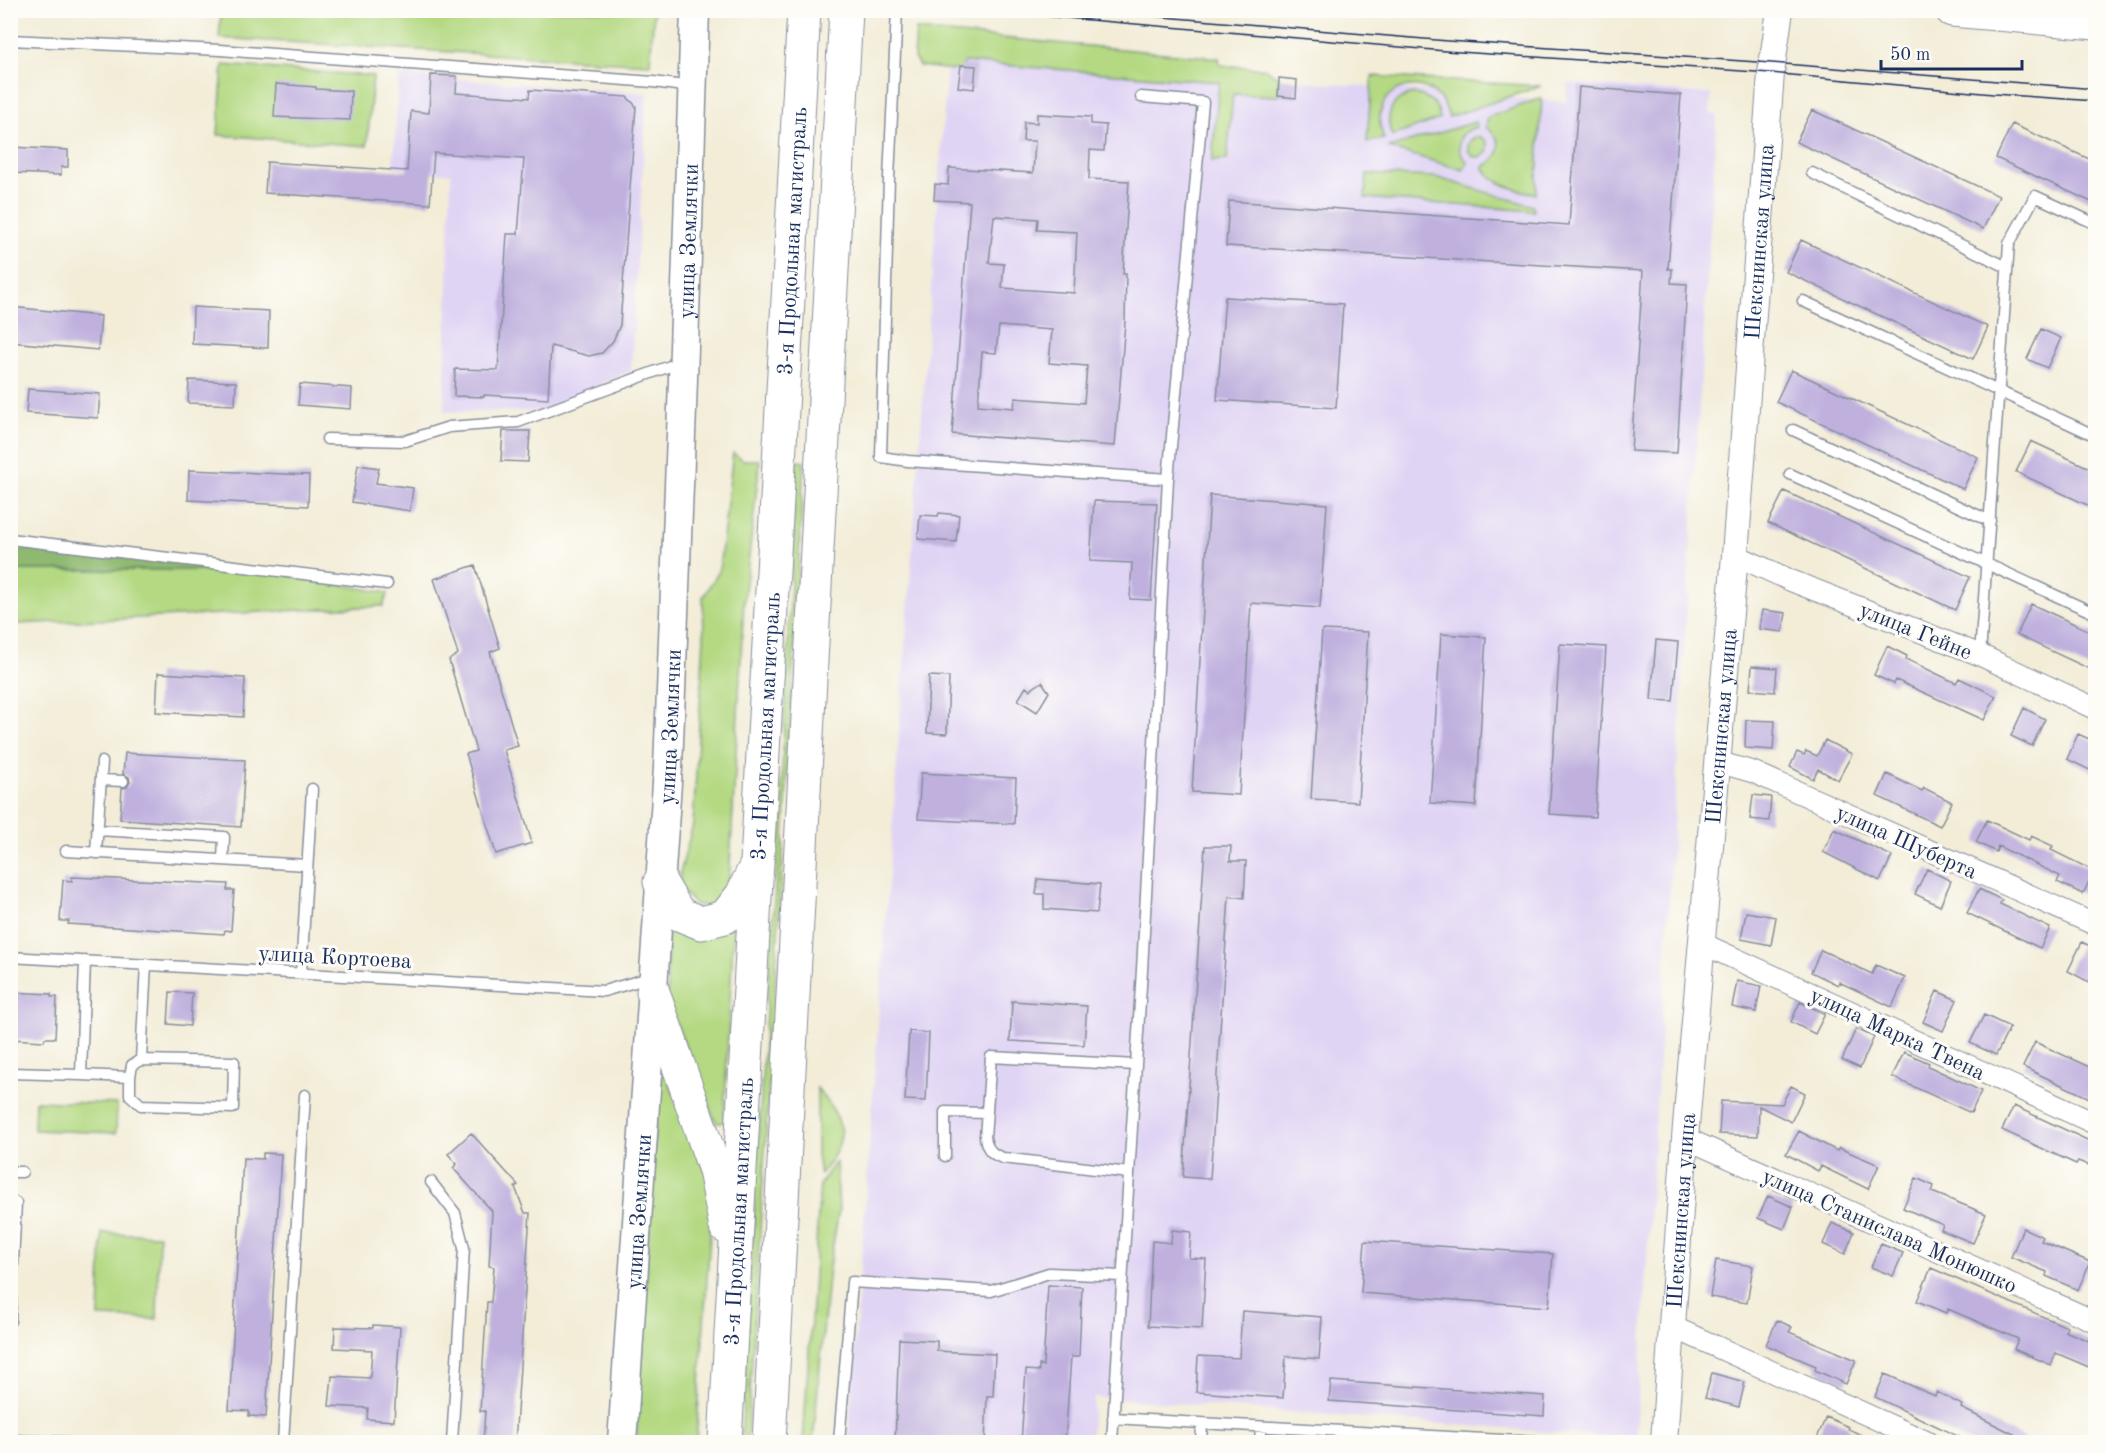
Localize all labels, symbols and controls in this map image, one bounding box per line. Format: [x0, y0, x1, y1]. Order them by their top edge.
scale bar [1881, 33, 2022, 71]
text: 50 m [1890, 46, 1930, 64]
street label: 3-я Продольная магистраль [775, 106, 812, 376]
street label: Шекснинская улица [1742, 143, 1779, 341]
street label: улица Землячки [676, 163, 703, 319]
street label: 3-я Продольная магистраль [748, 591, 785, 861]
street label: улица Гейне [1856, 599, 1975, 664]
street label: Шекснинская улица [1703, 627, 1742, 825]
street label: улица Землячки [657, 649, 686, 805]
street label: улица Шуберта [1832, 802, 1980, 884]
street label: улица Кортоева [258, 943, 412, 973]
street label: улица Марка Твена [1806, 985, 1988, 1085]
street label: 3-я Продольная магистраль [721, 1077, 758, 1346]
street label: Шекснинская улица [1664, 1112, 1700, 1309]
street label: улица Землячки [623, 1133, 656, 1290]
street label: улица Станислава Монюшко [1759, 1166, 2020, 1298]

